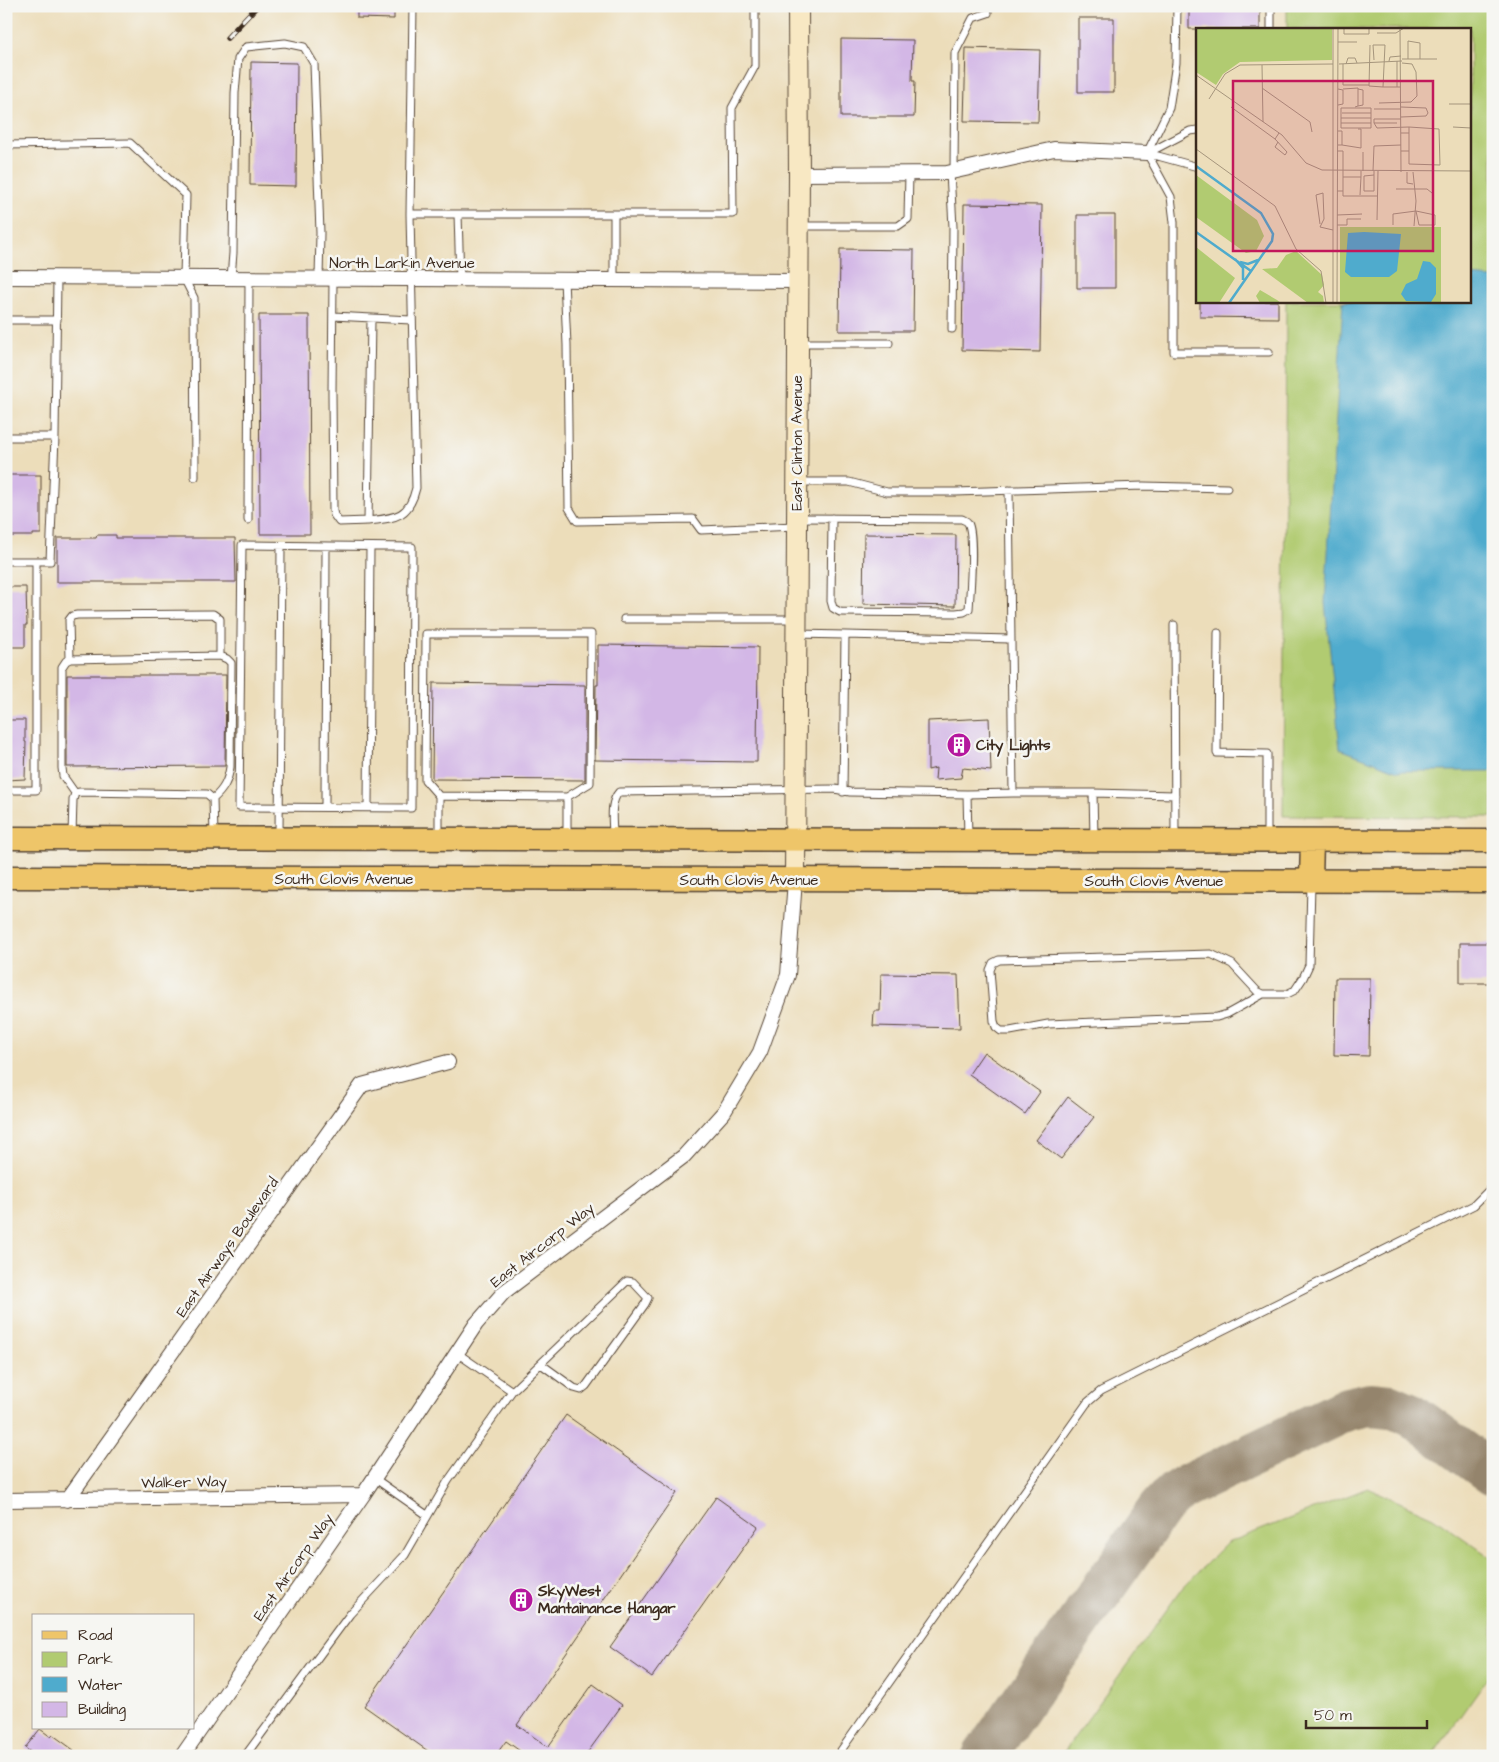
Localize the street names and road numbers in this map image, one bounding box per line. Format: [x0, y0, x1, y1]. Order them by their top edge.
street label: North Larkin Avenue [329, 253, 475, 274]
street label: East Clinton Avenue [787, 375, 808, 511]
street label: South Clovis Avenue [275, 869, 413, 890]
street label: South Clovis Avenue [680, 870, 818, 891]
street label: South Clovis Avenue [1085, 871, 1223, 892]
street label: East Airways Boulevard [171, 1173, 285, 1322]
street label: East Aircorp Way [486, 1198, 599, 1293]
street label: Walker Way [141, 1471, 227, 1495]
street label: East Aircorp Way [248, 1509, 339, 1626]

